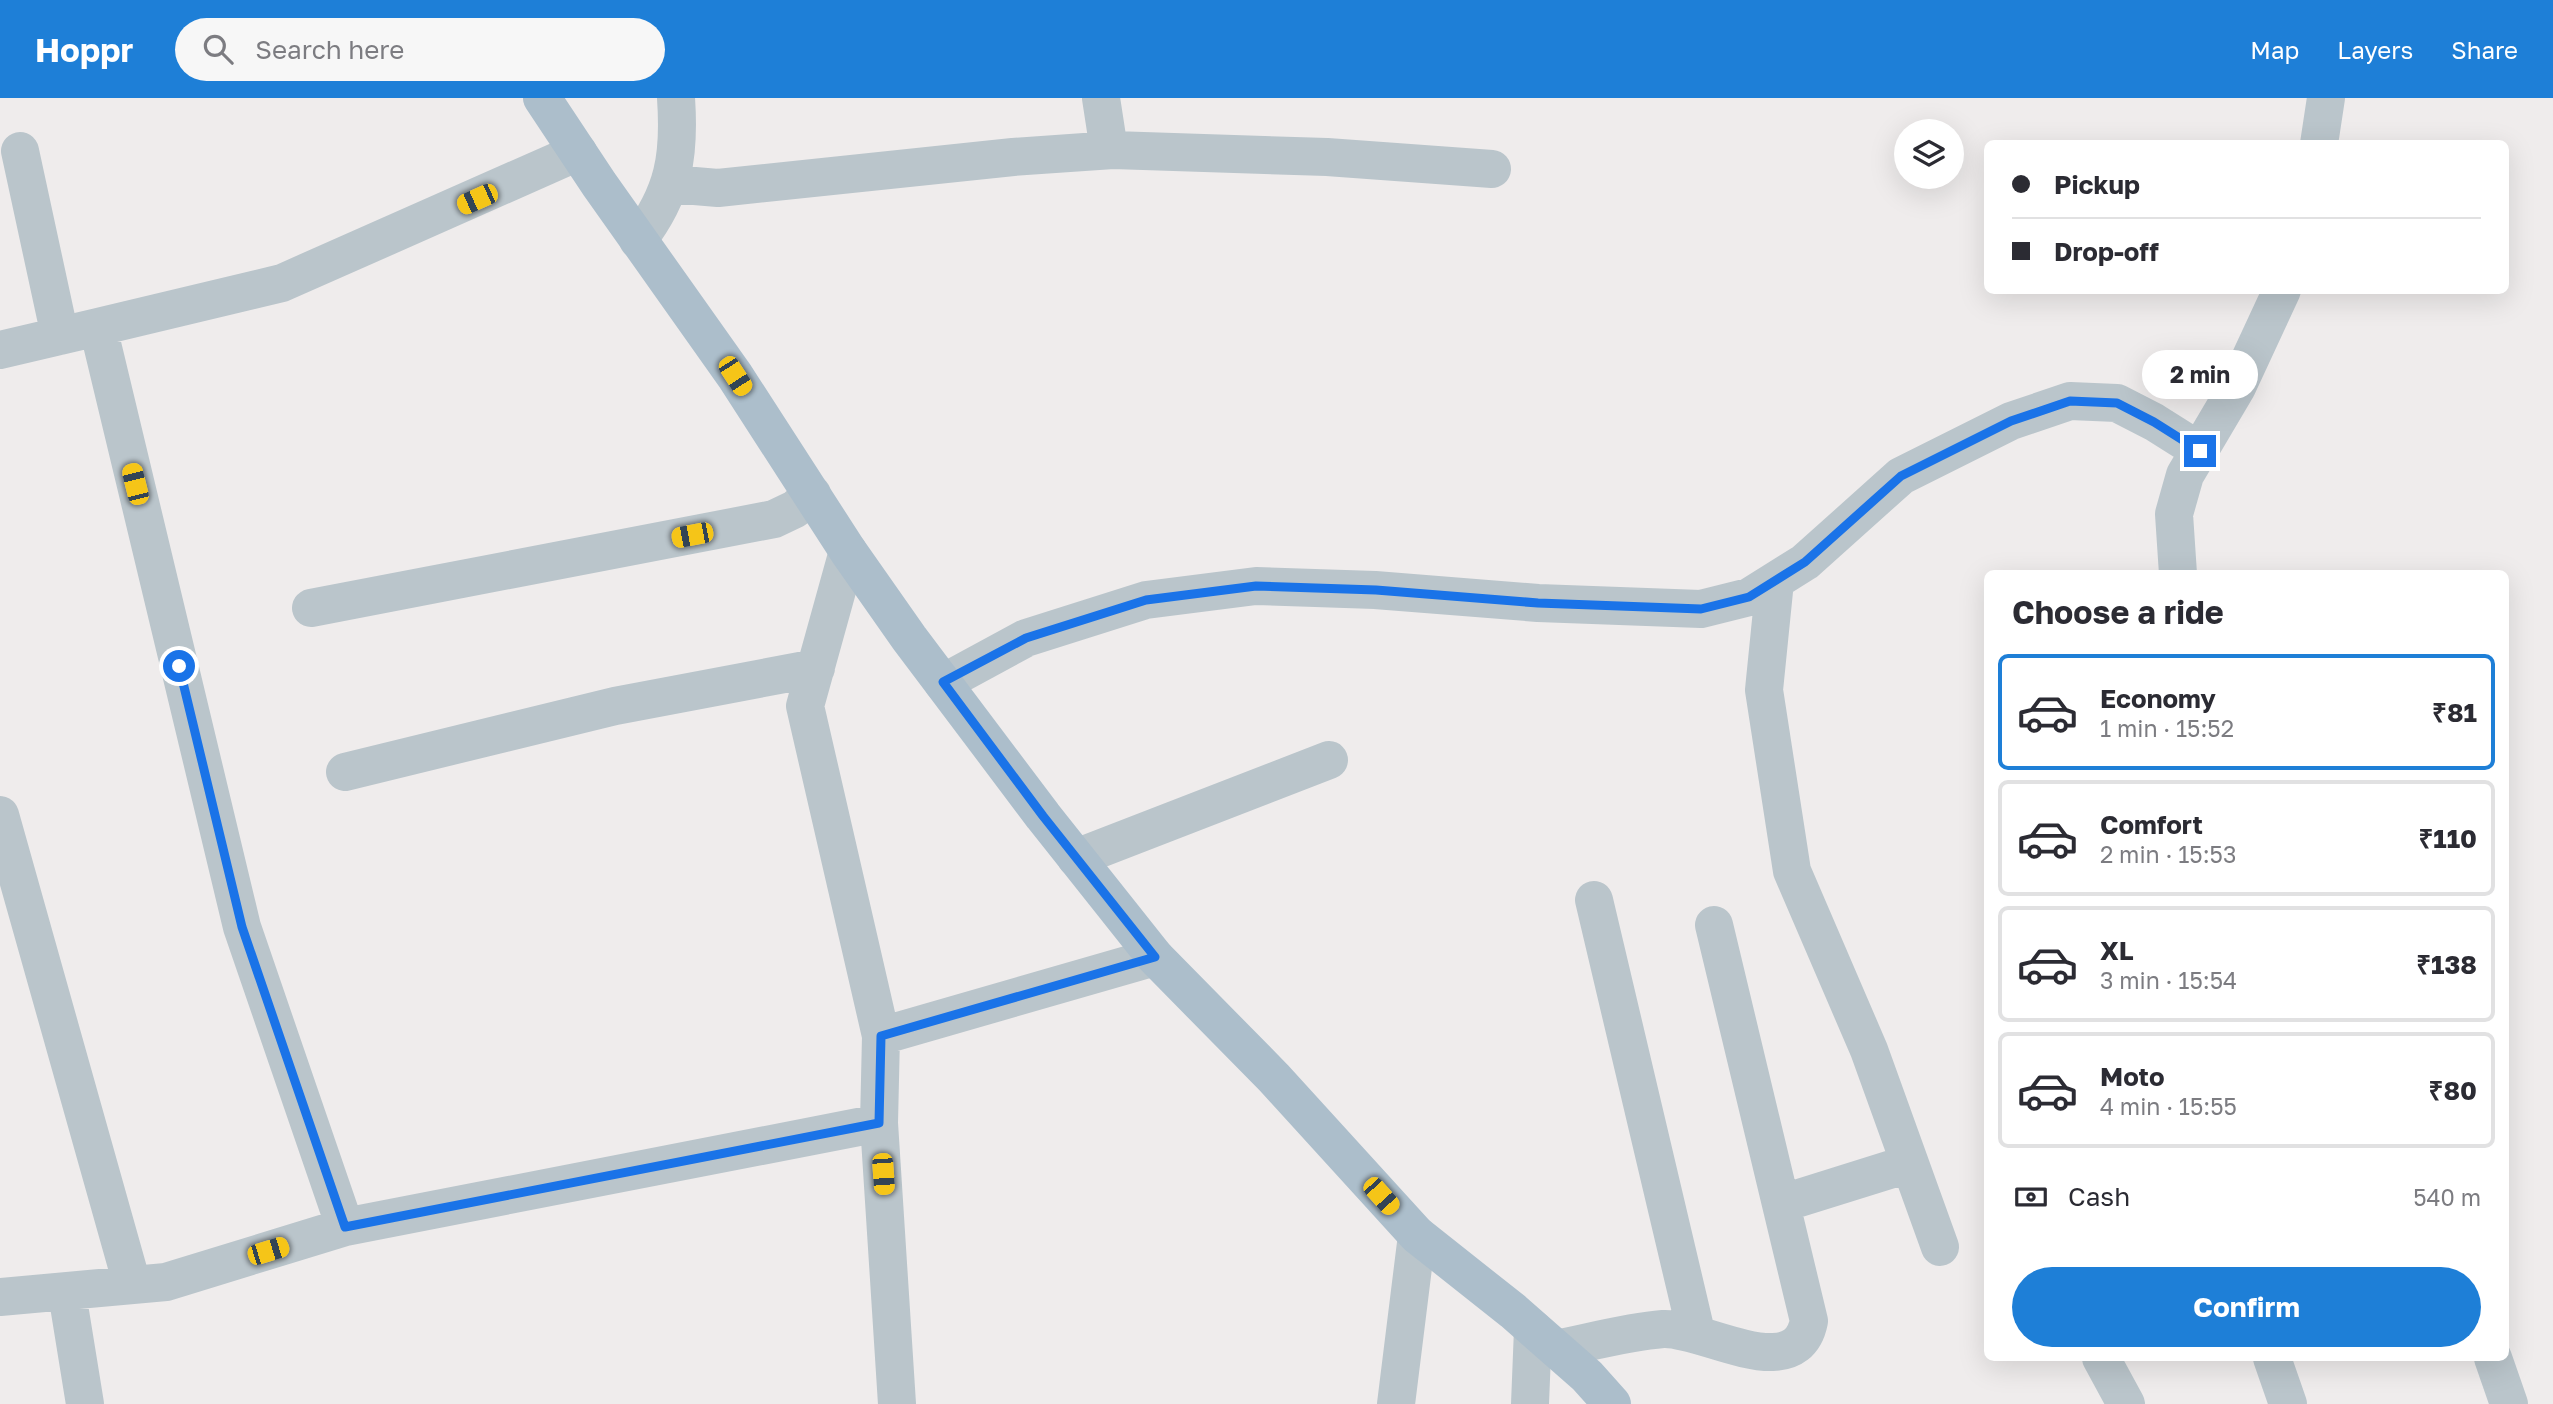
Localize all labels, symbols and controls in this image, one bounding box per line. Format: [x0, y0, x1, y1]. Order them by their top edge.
search box [175, 18, 665, 81]
text: Hoppr [35, 30, 133, 69]
icon: search [199, 30, 237, 68]
text: Search here [255, 34, 404, 65]
text: Map [2250, 35, 2299, 64]
text: Layers [2337, 35, 2413, 64]
text: Share [2451, 35, 2518, 64]
map controls [1894, 119, 1964, 189]
button: layers [1894, 119, 1964, 189]
text: Pickup [2054, 169, 2140, 200]
car [454, 181, 501, 217]
text: Drop-off [2054, 236, 2159, 267]
callout: 2 min [2142, 350, 2258, 398]
car [715, 353, 756, 399]
text: 2 min [2170, 360, 2230, 388]
route end [2184, 435, 2216, 467]
car [120, 461, 151, 507]
car [670, 521, 715, 549]
text: Choose a ride [2012, 593, 2224, 631]
route start [163, 650, 195, 682]
icon: car [2016, 681, 2079, 744]
text: Economy [2100, 683, 2216, 714]
text: ₹81 [2432, 697, 2477, 728]
text: 1 min · 15:52 [2100, 714, 2234, 742]
icon: car [2016, 807, 2079, 870]
text: Comfort [2100, 809, 2203, 840]
text: ₹110 [2418, 823, 2477, 854]
text: 2 min · 15:53 [2100, 840, 2236, 868]
icon: car [2016, 933, 2079, 996]
text: XL [2100, 935, 2134, 966]
text: ₹138 [2416, 949, 2477, 980]
text: 3 min · 15:54 [2100, 966, 2237, 994]
icon: car [2016, 1059, 2079, 1122]
text: Moto [2100, 1061, 2165, 1092]
text: ₹80 [2429, 1075, 2477, 1106]
text: 4 min · 15:55 [2100, 1092, 2237, 1120]
car [872, 1152, 895, 1196]
car [1360, 1173, 1403, 1219]
icon: cash [2012, 1178, 2050, 1216]
text: Cash [2068, 1181, 2130, 1212]
text: 540 m [2413, 1183, 2481, 1211]
car [245, 1235, 292, 1267]
button: Confirm [2012, 1267, 2481, 1347]

